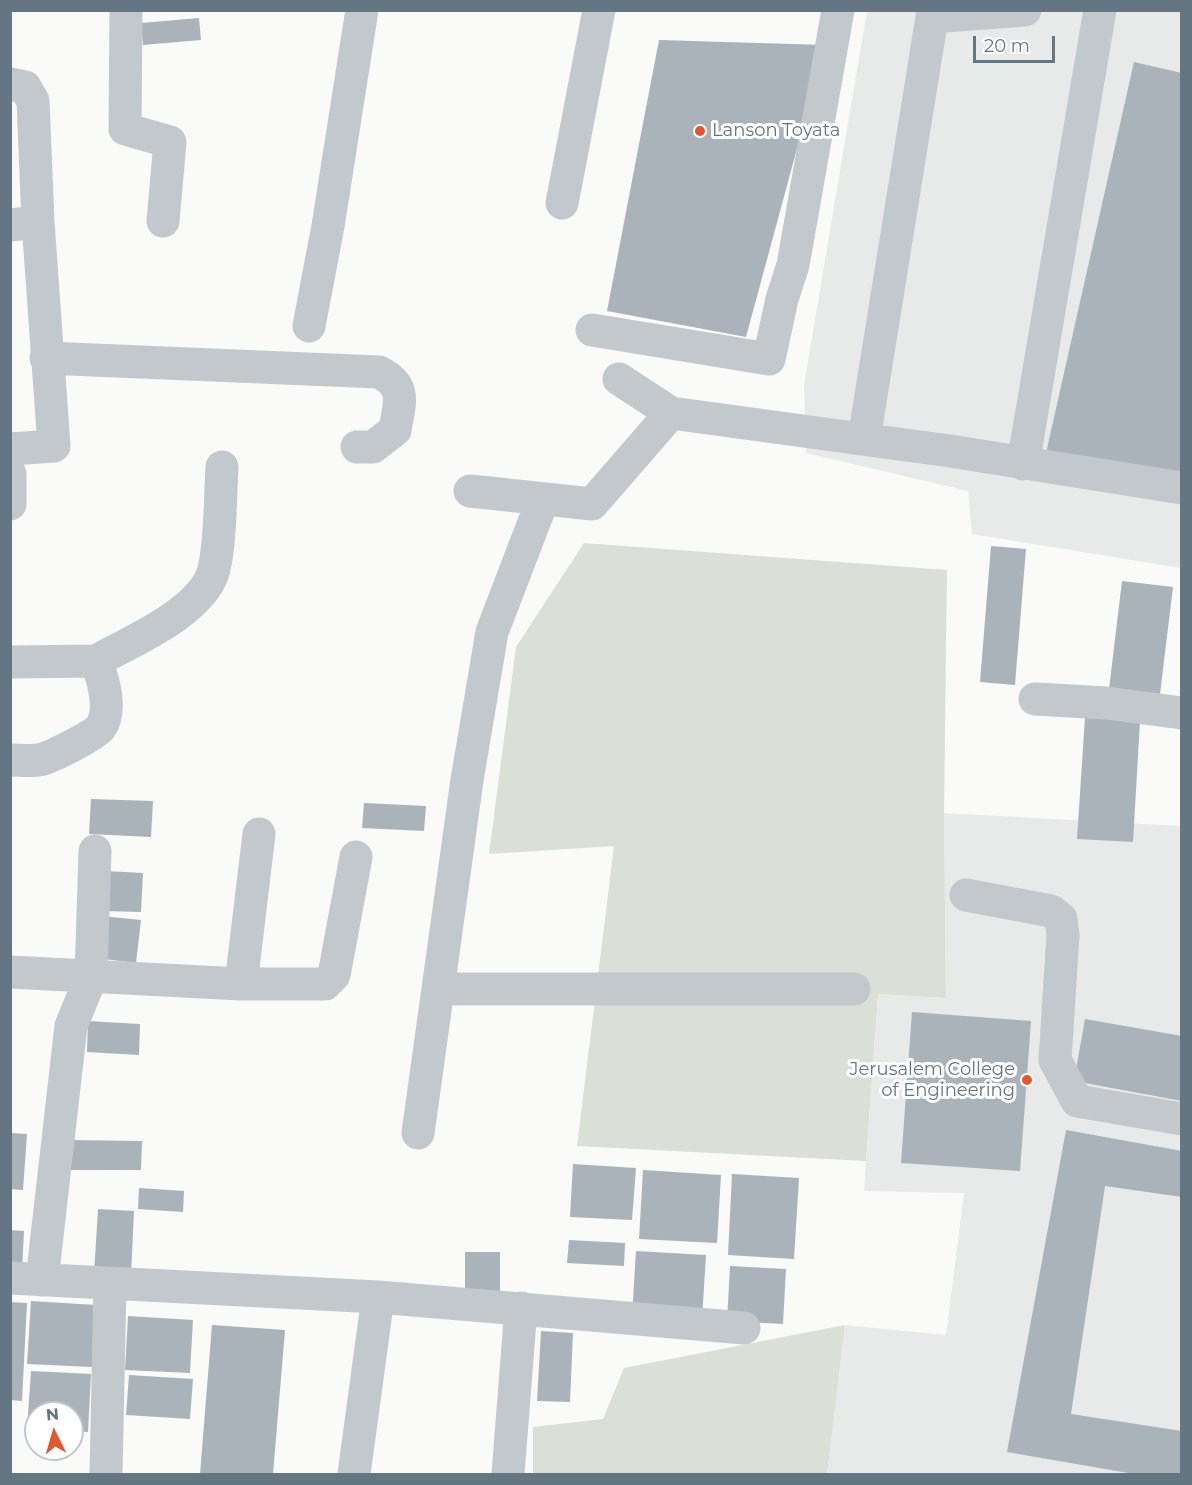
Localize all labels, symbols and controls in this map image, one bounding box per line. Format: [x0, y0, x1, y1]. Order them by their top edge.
scale bar [976, 24, 1058, 62]
text: 20 m [984, 35, 1030, 57]
place label: Lanson Toyata [712, 120, 840, 142]
marker: Lanson Toyata [693, 124, 707, 138]
place label: Jerusalem College of Engineering [849, 1059, 1015, 1102]
marker: Jerusalem College of Engineering [1020, 1073, 1034, 1087]
north arrow [24, 1401, 84, 1461]
text: N [45, 1405, 60, 1425]

